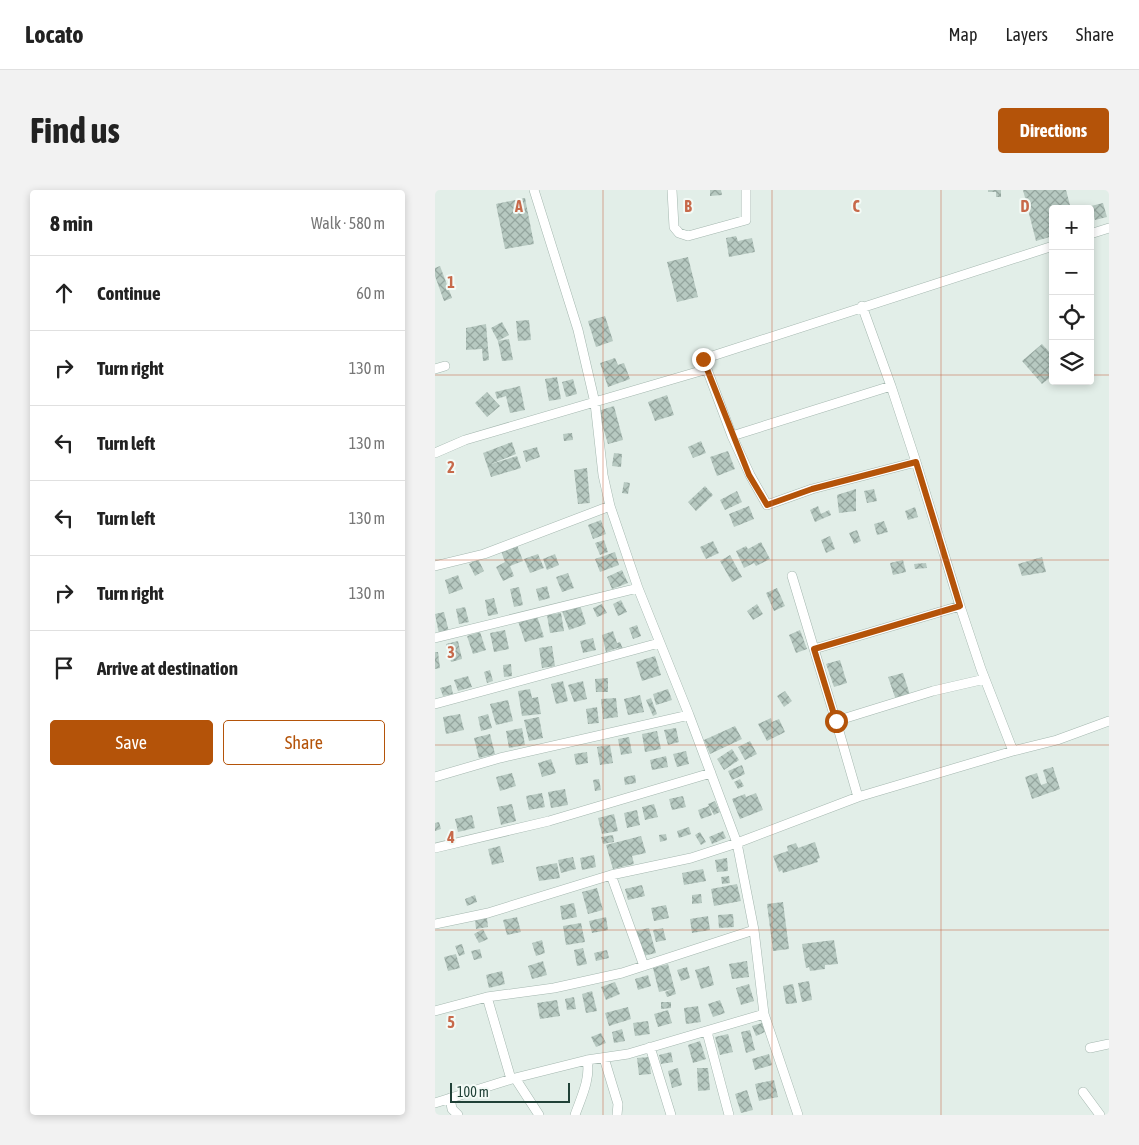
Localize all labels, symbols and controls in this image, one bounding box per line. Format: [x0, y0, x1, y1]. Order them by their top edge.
text: Locato [25, 21, 84, 48]
text: Map [948, 24, 977, 45]
text: Layers [1005, 24, 1048, 45]
text: Share [1076, 24, 1114, 45]
button: Directions [998, 108, 1109, 153]
text: Find us [30, 110, 120, 150]
text: A [514, 197, 523, 215]
text: B [684, 197, 692, 215]
text: C [852, 197, 860, 215]
text: D [1021, 197, 1030, 215]
map controls [1049, 205, 1094, 385]
button: + [1049, 205, 1094, 250]
text: 8 min [50, 211, 93, 235]
text: Walk · 580 m [311, 214, 385, 232]
button: − [1049, 250, 1094, 295]
text: 1 [447, 273, 455, 291]
icon: ahead [50, 279, 78, 307]
text: Continue [97, 282, 161, 304]
text: 60 m [356, 284, 385, 302]
button: locate [1049, 295, 1094, 340]
button: layers [1049, 340, 1094, 385]
route end [692, 348, 715, 371]
icon: right [50, 354, 78, 382]
text: Turn right [97, 357, 164, 379]
text: 130 m [349, 359, 385, 377]
icon: left [50, 429, 78, 457]
text: Turn left [97, 432, 155, 454]
text: 130 m [349, 434, 385, 452]
text: 2 [447, 458, 455, 476]
icon: left [50, 504, 78, 532]
text: Turn left [97, 507, 155, 529]
text: 130 m [349, 509, 385, 527]
icon: right [50, 579, 78, 607]
text: Turn right [97, 582, 164, 604]
text: 130 m [349, 584, 385, 602]
text: 3 [447, 643, 455, 661]
icon: arrive [50, 654, 78, 682]
text: Arrive at destination [97, 657, 238, 679]
route start [825, 710, 848, 733]
button: Save [50, 720, 213, 765]
button: Share [223, 720, 385, 765]
text: 4 [446, 828, 455, 846]
text: 5 [447, 1013, 455, 1031]
scale bar [450, 1080, 570, 1103]
text: 100 m [457, 1084, 489, 1100]

